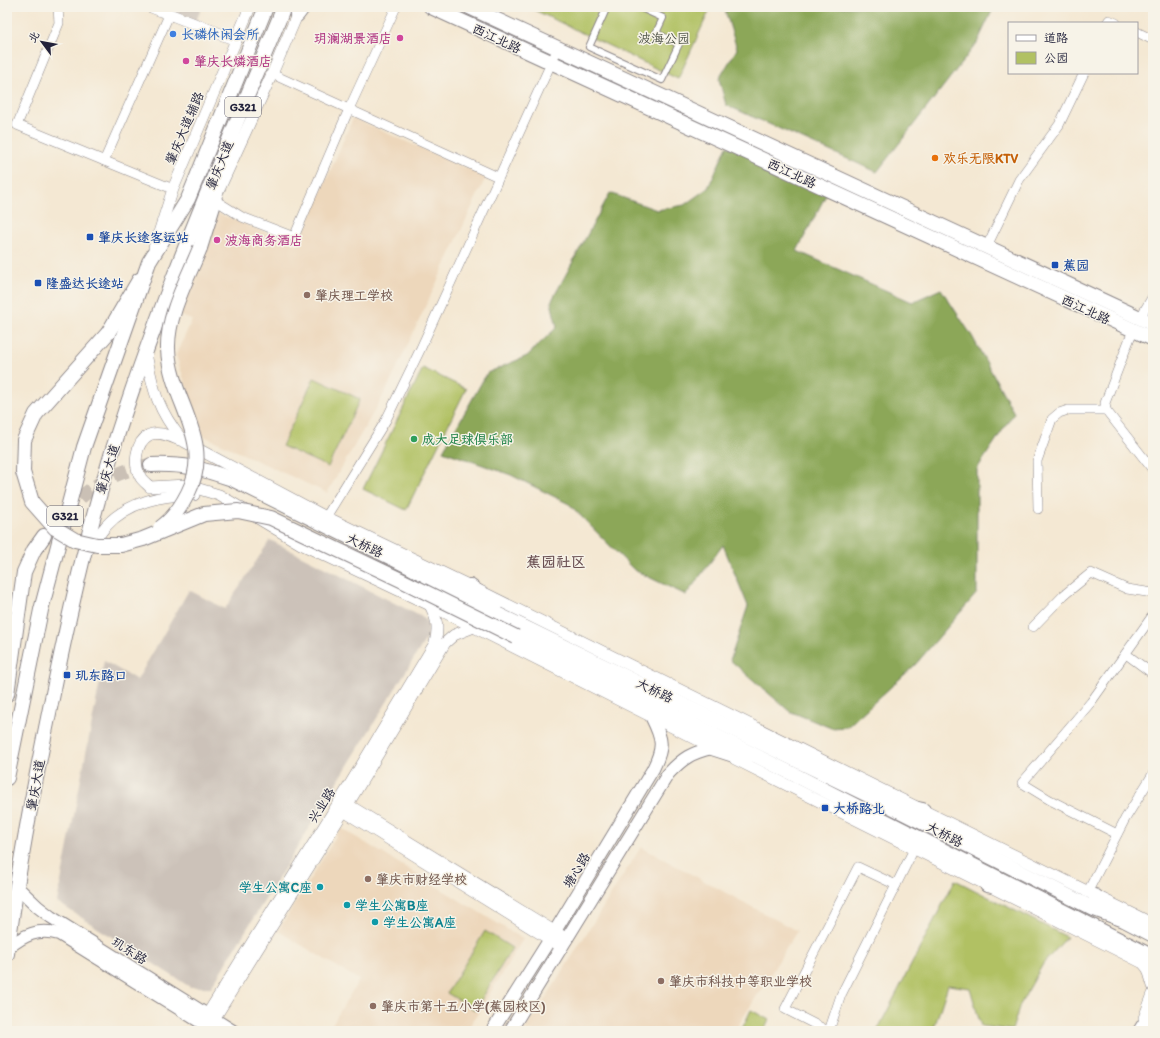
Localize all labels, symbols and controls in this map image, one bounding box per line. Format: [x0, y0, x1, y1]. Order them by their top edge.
street label: 西江北路 [470, 21, 524, 56]
north arrow [22, 22, 62, 62]
legend [1008, 22, 1138, 74]
place label: 长磷休闲会所 [181, 27, 259, 42]
text: 北 [26, 29, 42, 45]
marker: 长磷休闲会所 [168, 29, 178, 39]
place label: 玥澜湖景酒店 [314, 31, 392, 46]
park label: 波海公园 [638, 31, 690, 46]
text: 道路 [1044, 31, 1068, 45]
marker: 玥澜湖景酒店 [395, 33, 405, 43]
text: 公园 [1044, 51, 1068, 65]
place label: 肇庆长燐酒店 [194, 54, 272, 69]
marker: 肇庆长燐酒店 [181, 56, 191, 66]
street label: 肇庆大道辅路 [162, 89, 207, 167]
road number: G321 [225, 97, 261, 117]
street label: 肇庆大道 [203, 138, 236, 192]
place label: 欢乐无限KTV [943, 151, 1019, 166]
marker: 欢乐无限KTV [930, 153, 940, 163]
street label: 西江北路 [765, 156, 819, 191]
place label: 肇庆长途客运站 [98, 230, 189, 245]
marker: 肇庆长途客运站 [85, 232, 95, 242]
place label: 波海商务酒店 [225, 233, 303, 248]
marker: 波海商务酒店 [212, 235, 222, 245]
place label: 蕉园 [1063, 258, 1089, 273]
marker: 蕉园 [1050, 260, 1060, 270]
place label: 隆盛达长途站 [46, 276, 124, 291]
marker: 隆盛达长途站 [33, 278, 43, 288]
place label: 肇庆理工学校 [315, 288, 393, 303]
marker: 肇庆理工学校 [302, 290, 312, 300]
street label: 西江北路 [1059, 292, 1113, 327]
place label: 成大足球俱乐部 [422, 432, 513, 447]
marker: 成大足球俱乐部 [409, 434, 419, 444]
street label: 肇庆大道 [93, 442, 122, 496]
road number: G321 [47, 506, 83, 526]
street label: 大桥路 [344, 530, 386, 560]
district label: 蕉园社区 [526, 553, 586, 571]
place label: 玑东路口 [75, 668, 127, 683]
marker: 玑东路口 [62, 670, 72, 680]
street label: 大桥路 [634, 675, 676, 706]
street label: 肇庆大道 [24, 758, 47, 812]
street label: 兴业路 [305, 785, 338, 826]
place label: 大桥路北 [833, 801, 885, 816]
marker: 大桥路北 [820, 803, 830, 813]
street label: 大桥路 [924, 819, 966, 850]
street label: 塘心路 [560, 850, 593, 891]
place label: 肇庆市财经学校 [376, 872, 467, 887]
marker: 肇庆市财经学校 [363, 874, 373, 884]
place label: 学生公寓C座 [239, 880, 312, 895]
marker: 学生公寓C座 [315, 882, 325, 892]
place label: 学生公寓B座 [355, 898, 428, 913]
marker: 学生公寓B座 [342, 900, 352, 910]
place label: 学生公寓A座 [383, 915, 456, 930]
marker: 学生公寓A座 [370, 917, 380, 927]
street label: 玑东路 [109, 934, 150, 967]
place label: 肇庆市科技中等职业学校 [669, 974, 812, 989]
marker: 肇庆市科技中等职业学校 [656, 976, 666, 986]
place label: 肇庆市第十五小学(蕉园校区) [381, 999, 545, 1015]
marker: 肇庆市第十五小学(蕉园校区) [368, 1001, 378, 1011]

